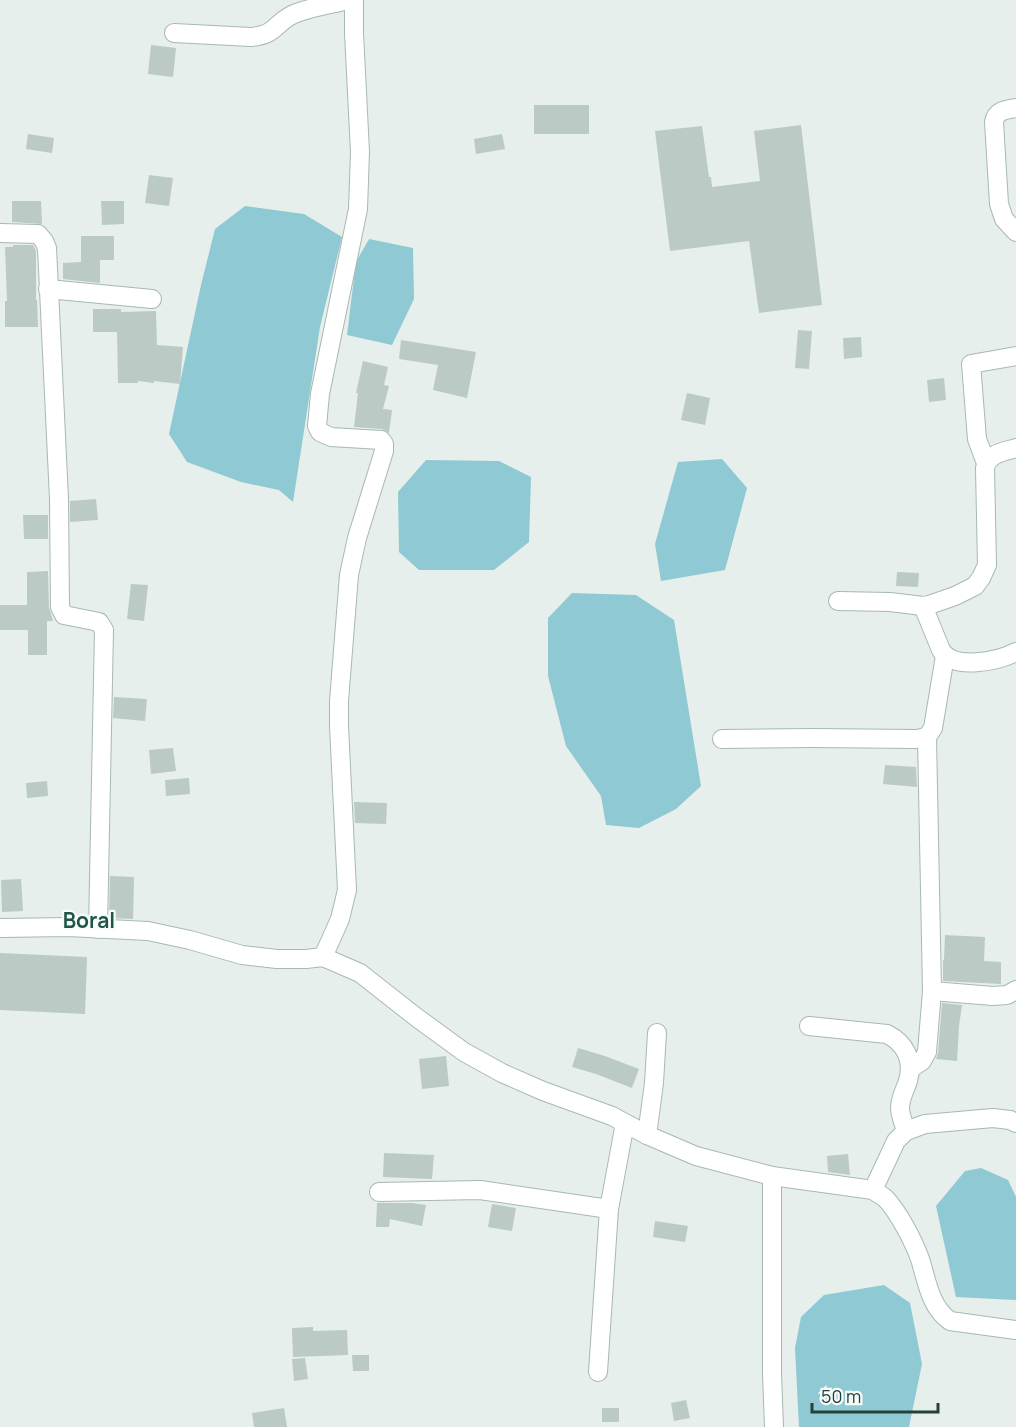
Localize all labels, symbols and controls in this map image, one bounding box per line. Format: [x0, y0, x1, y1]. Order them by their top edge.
district label: Boral [63, 906, 115, 934]
scale bar [812, 1376, 938, 1414]
text: 50 m [821, 1384, 861, 1408]

